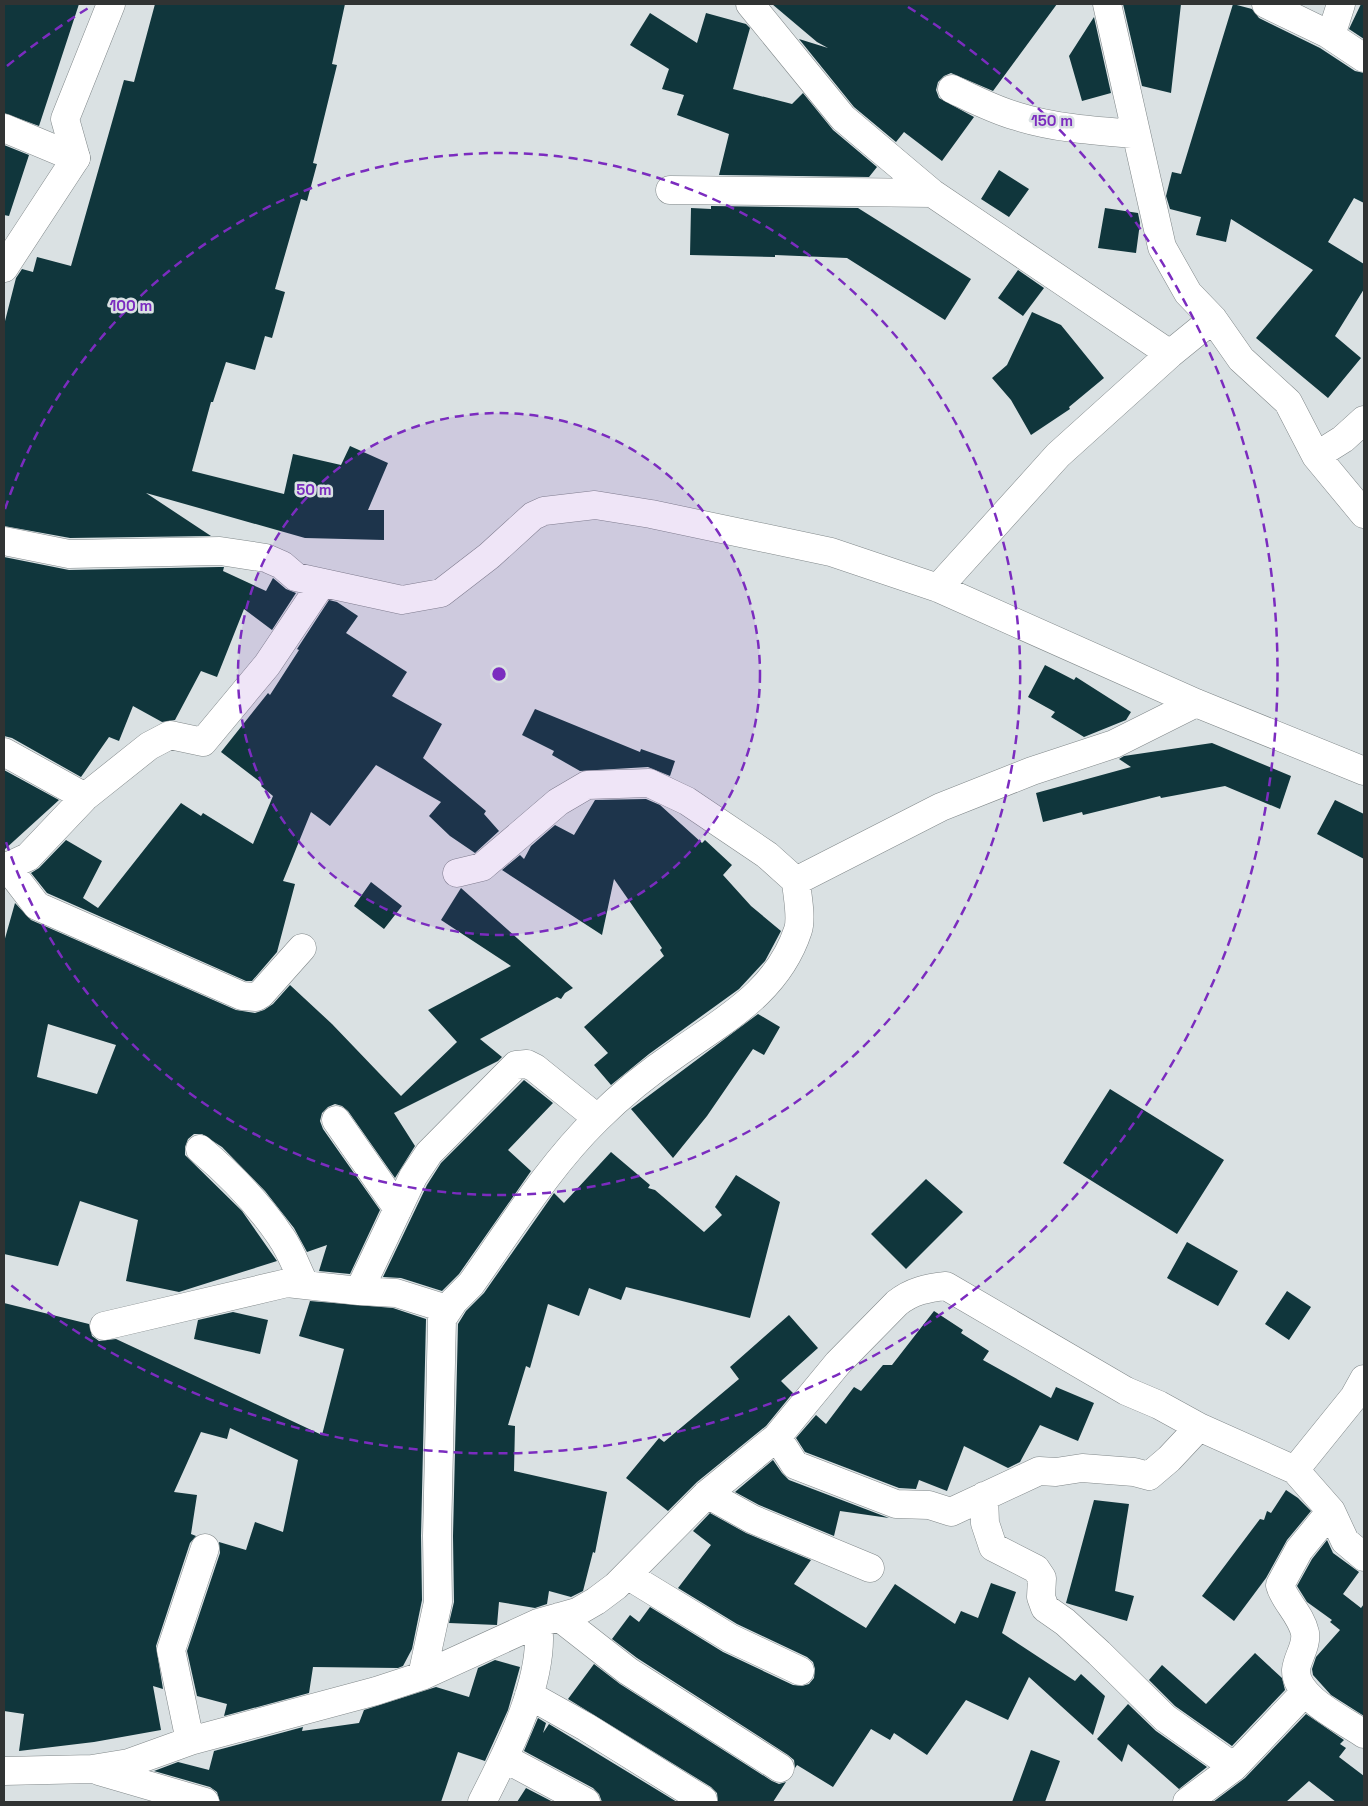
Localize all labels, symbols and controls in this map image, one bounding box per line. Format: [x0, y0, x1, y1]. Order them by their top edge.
text: 150 m [1031, 111, 1073, 130]
text: 100 m [110, 296, 152, 315]
text: 50 m [296, 480, 332, 499]
centre of rings [490, 665, 508, 683]

